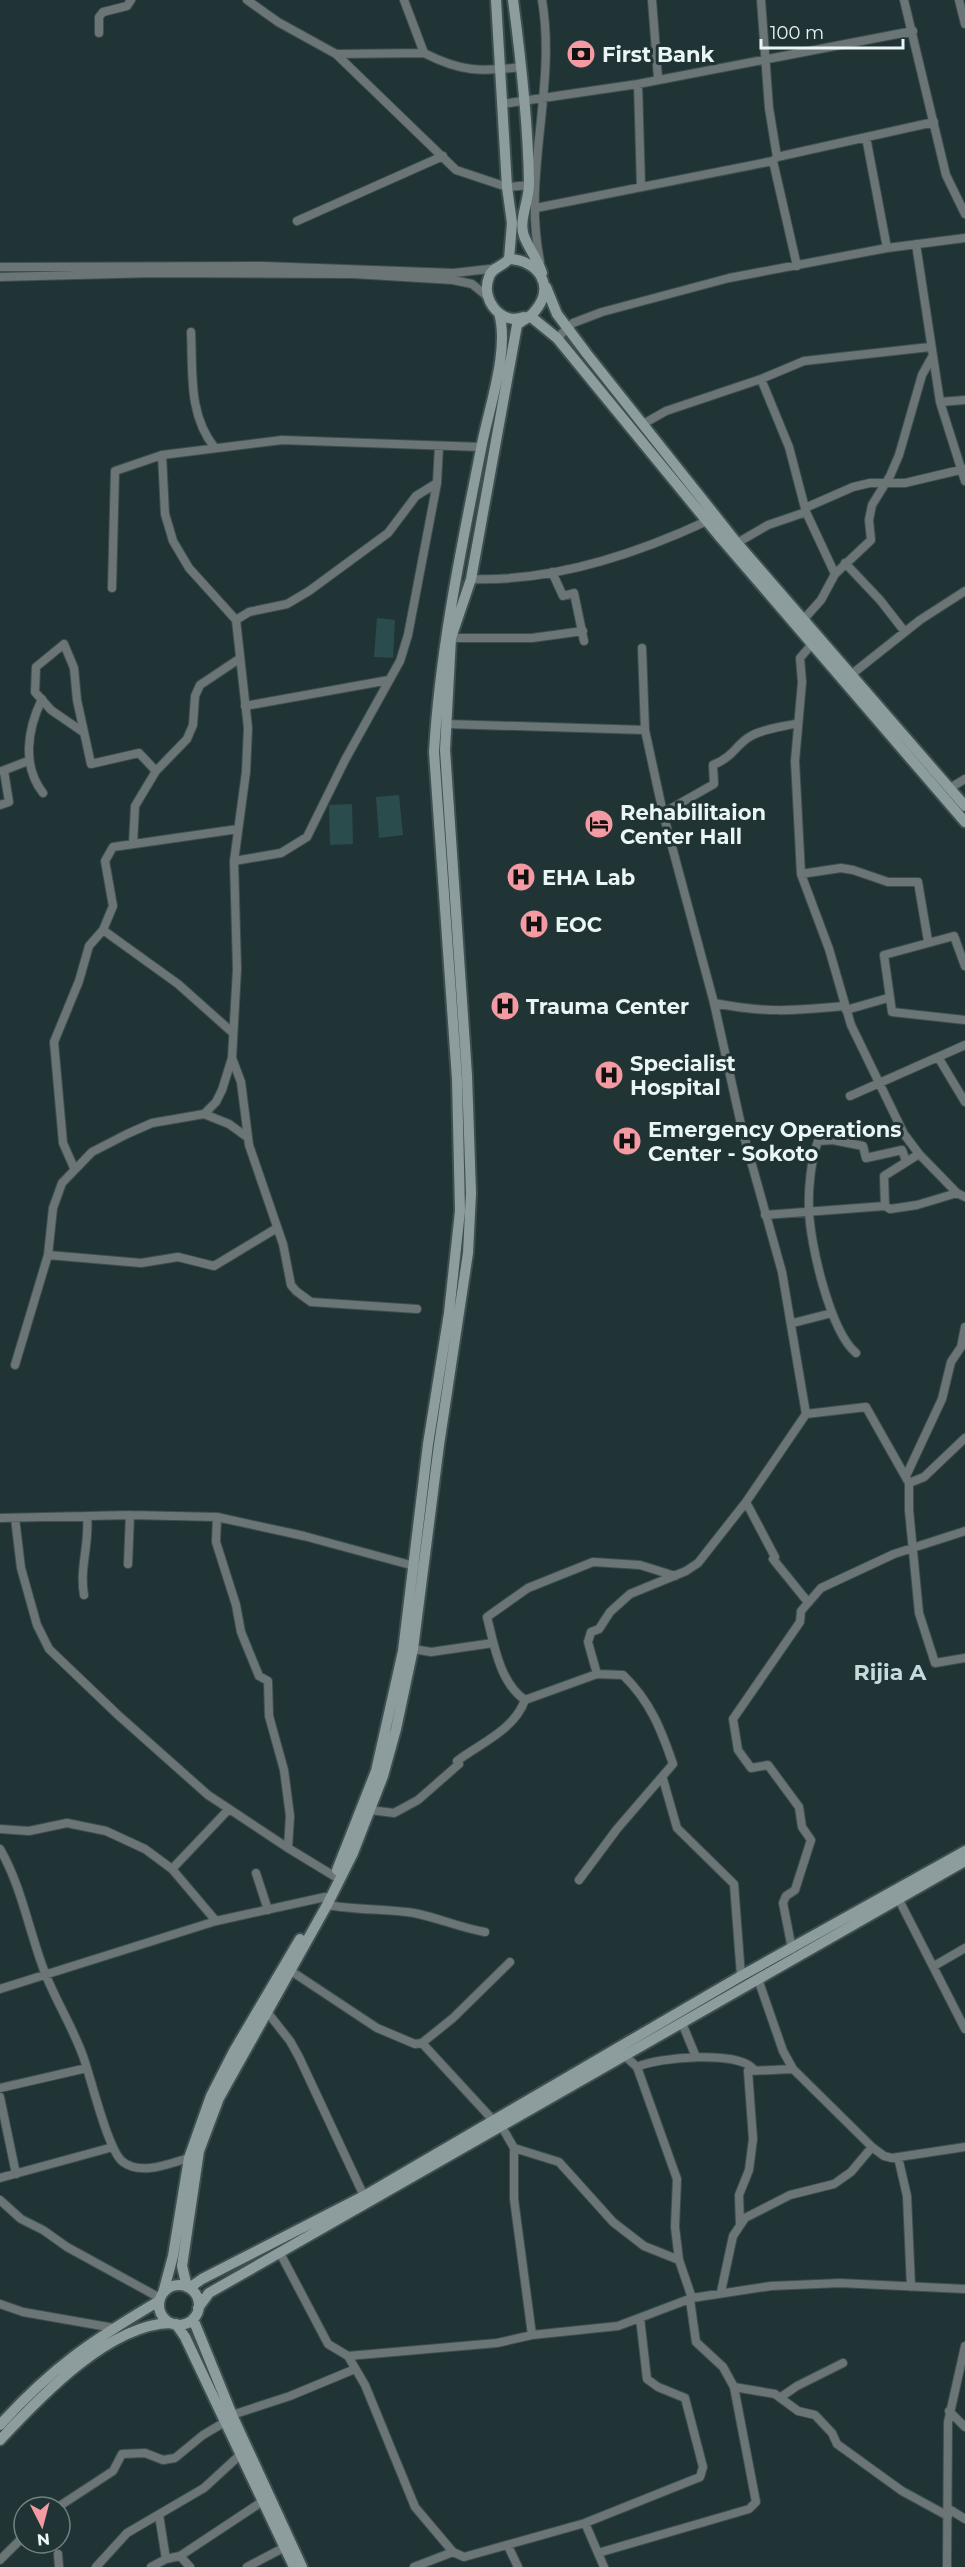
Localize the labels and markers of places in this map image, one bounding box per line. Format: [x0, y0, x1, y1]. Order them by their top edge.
bank icon: First Bank [565, 38, 597, 70]
place label: First Bank [602, 42, 715, 67]
place label: Rehabilitaion Center Hall [620, 800, 766, 849]
hotel icon: Rehabilitaion Center Hall [583, 808, 615, 840]
hospital icon: EHA Lab [505, 861, 537, 893]
place label: EHA Lab [542, 865, 635, 890]
hospital icon: EOC [518, 908, 550, 940]
place label: EOC [555, 912, 602, 937]
hospital icon: Trauma Center [489, 990, 521, 1022]
place label: Trauma Center [526, 994, 689, 1019]
place label: Specialist Hospital [630, 1051, 736, 1100]
hospital icon: Specialist Hospital [593, 1059, 625, 1091]
place label: Emergency Operations Center - Sokoto [648, 1117, 901, 1166]
hospital icon: Emergency Operations Center - Sokoto [611, 1125, 643, 1157]

